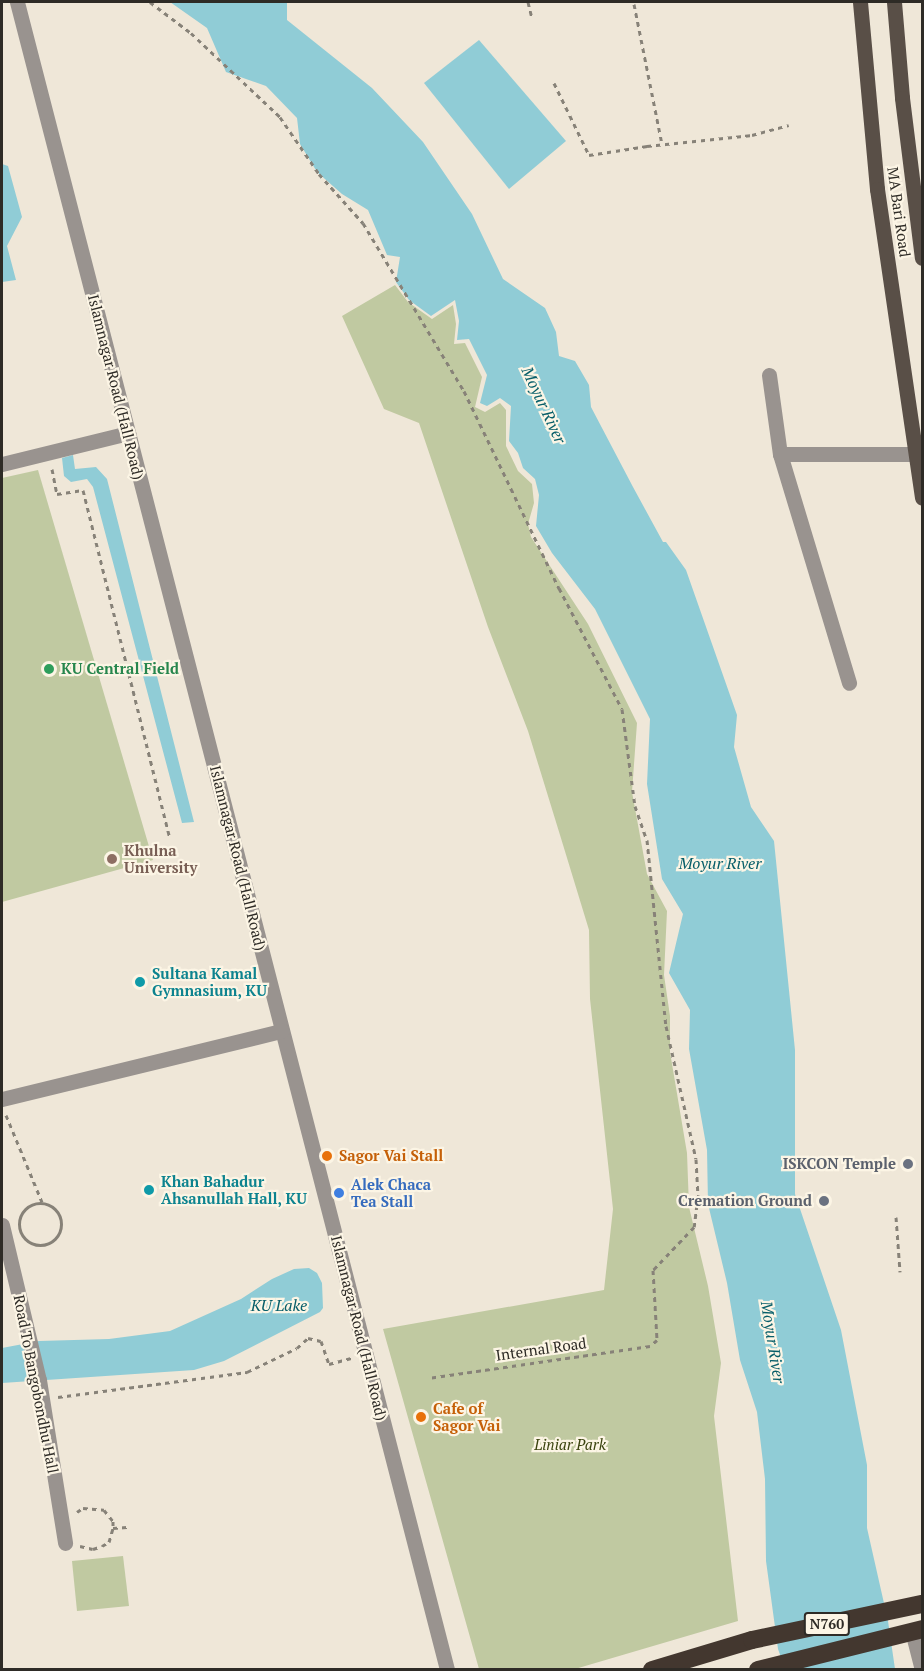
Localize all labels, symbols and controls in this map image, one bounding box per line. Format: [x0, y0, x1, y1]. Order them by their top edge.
street label: MA Bari Road [884, 166, 914, 258]
street label: Islamnagar Road (Hall Road) [84, 293, 148, 481]
water label: Moyur River [518, 363, 570, 447]
place label: KU Central Field [61, 660, 179, 678]
marker: KU Central Field [42, 662, 56, 676]
street label: Islamnagar Road (Hall Road) [206, 764, 270, 952]
place label: Khulna University [124, 841, 197, 876]
marker: Khulna University [105, 852, 119, 866]
water label: Moyur River [679, 853, 761, 873]
place label: Sultana Kamal Gymnasium, KU [152, 964, 267, 999]
marker: Sultana Kamal Gymnasium, KU [133, 975, 147, 989]
place label: Sagor Vai Stall [339, 1147, 443, 1165]
marker: Sagor Vai Stall [320, 1149, 334, 1163]
place label: ISKCON Temple [783, 1155, 896, 1173]
marker: ISKCON Temple [901, 1157, 915, 1171]
place label: Khan Bahadur Ahsanullah Hall, KU [161, 1172, 307, 1207]
place label: Alek Chaca Tea Stall [351, 1175, 431, 1210]
marker: Khan Bahadur Ahsanullah Hall, KU [142, 1183, 156, 1197]
marker: Alek Chaca Tea Stall [332, 1186, 346, 1200]
place label: Cremation Ground [678, 1192, 812, 1210]
marker: Cremation Ground [817, 1194, 831, 1208]
street label: Islamnagar Road (Hall Road) [327, 1234, 391, 1422]
street label: Road To Bangobondhu Hall [10, 1293, 62, 1475]
water label: KU Lake [251, 1295, 307, 1315]
water label: Moyur River [757, 1300, 789, 1384]
street label: Internal Road [495, 1334, 587, 1364]
place label: Cafe of Sagor Vai [433, 1399, 501, 1434]
marker: Cafe of Sagor Vai [414, 1410, 428, 1424]
park label: Liniar Park [534, 1436, 606, 1454]
road number: N760 [803, 1613, 851, 1635]

